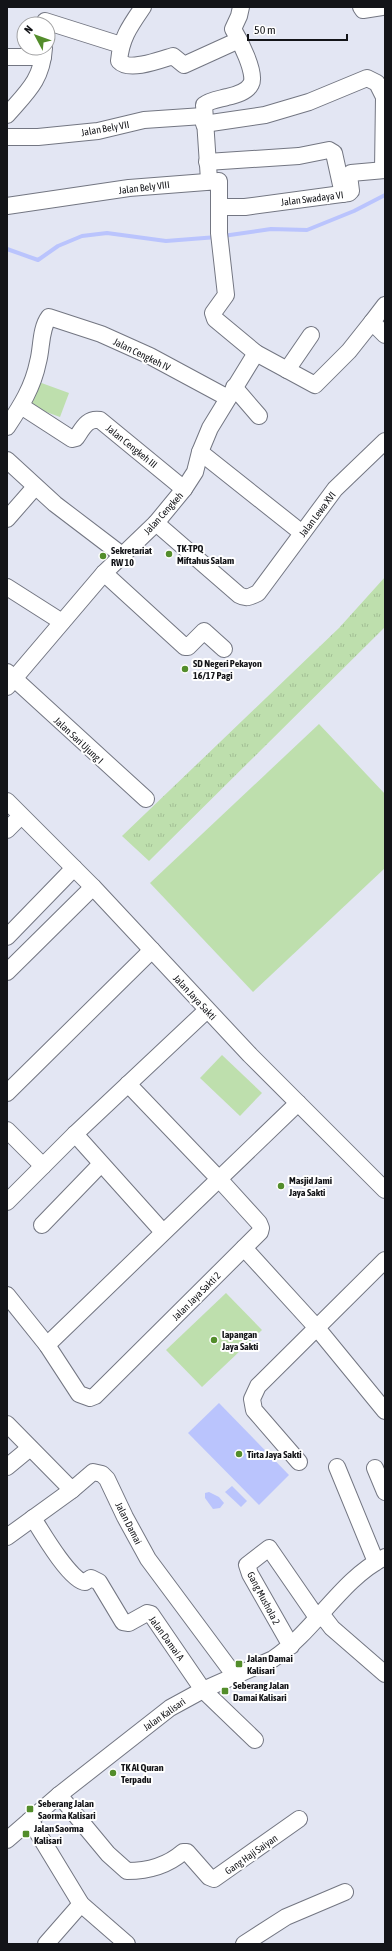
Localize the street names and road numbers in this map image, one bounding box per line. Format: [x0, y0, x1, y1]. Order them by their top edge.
street label: Jalan Bely VII [80, 119, 130, 138]
street label: Jalan Bely VIII [118, 179, 170, 196]
street label: Jalan Swadaya VI [280, 189, 344, 208]
street label: Jalan Cengkeh IV [112, 336, 172, 373]
street label: Jalan Cengkeh III [104, 423, 159, 470]
street label: Jalan Cengkeh [142, 490, 185, 537]
street label: Jalan Lewa XVI [297, 490, 338, 539]
street label: Jalan Sari Ujung I [52, 715, 105, 766]
street label: Jalan Jaya Sakti [171, 972, 218, 1022]
street label: Jalan Jaya Sakti 2 [170, 1270, 223, 1323]
street label: Jalan Damai [113, 1500, 144, 1546]
street label: Gang Mushola 2 [245, 1570, 282, 1627]
street label: Jalan Damai A [147, 1614, 186, 1663]
street label: Jalan Kalisari [141, 1696, 188, 1733]
street label: Gang Haji Saiyan [223, 1832, 280, 1877]

